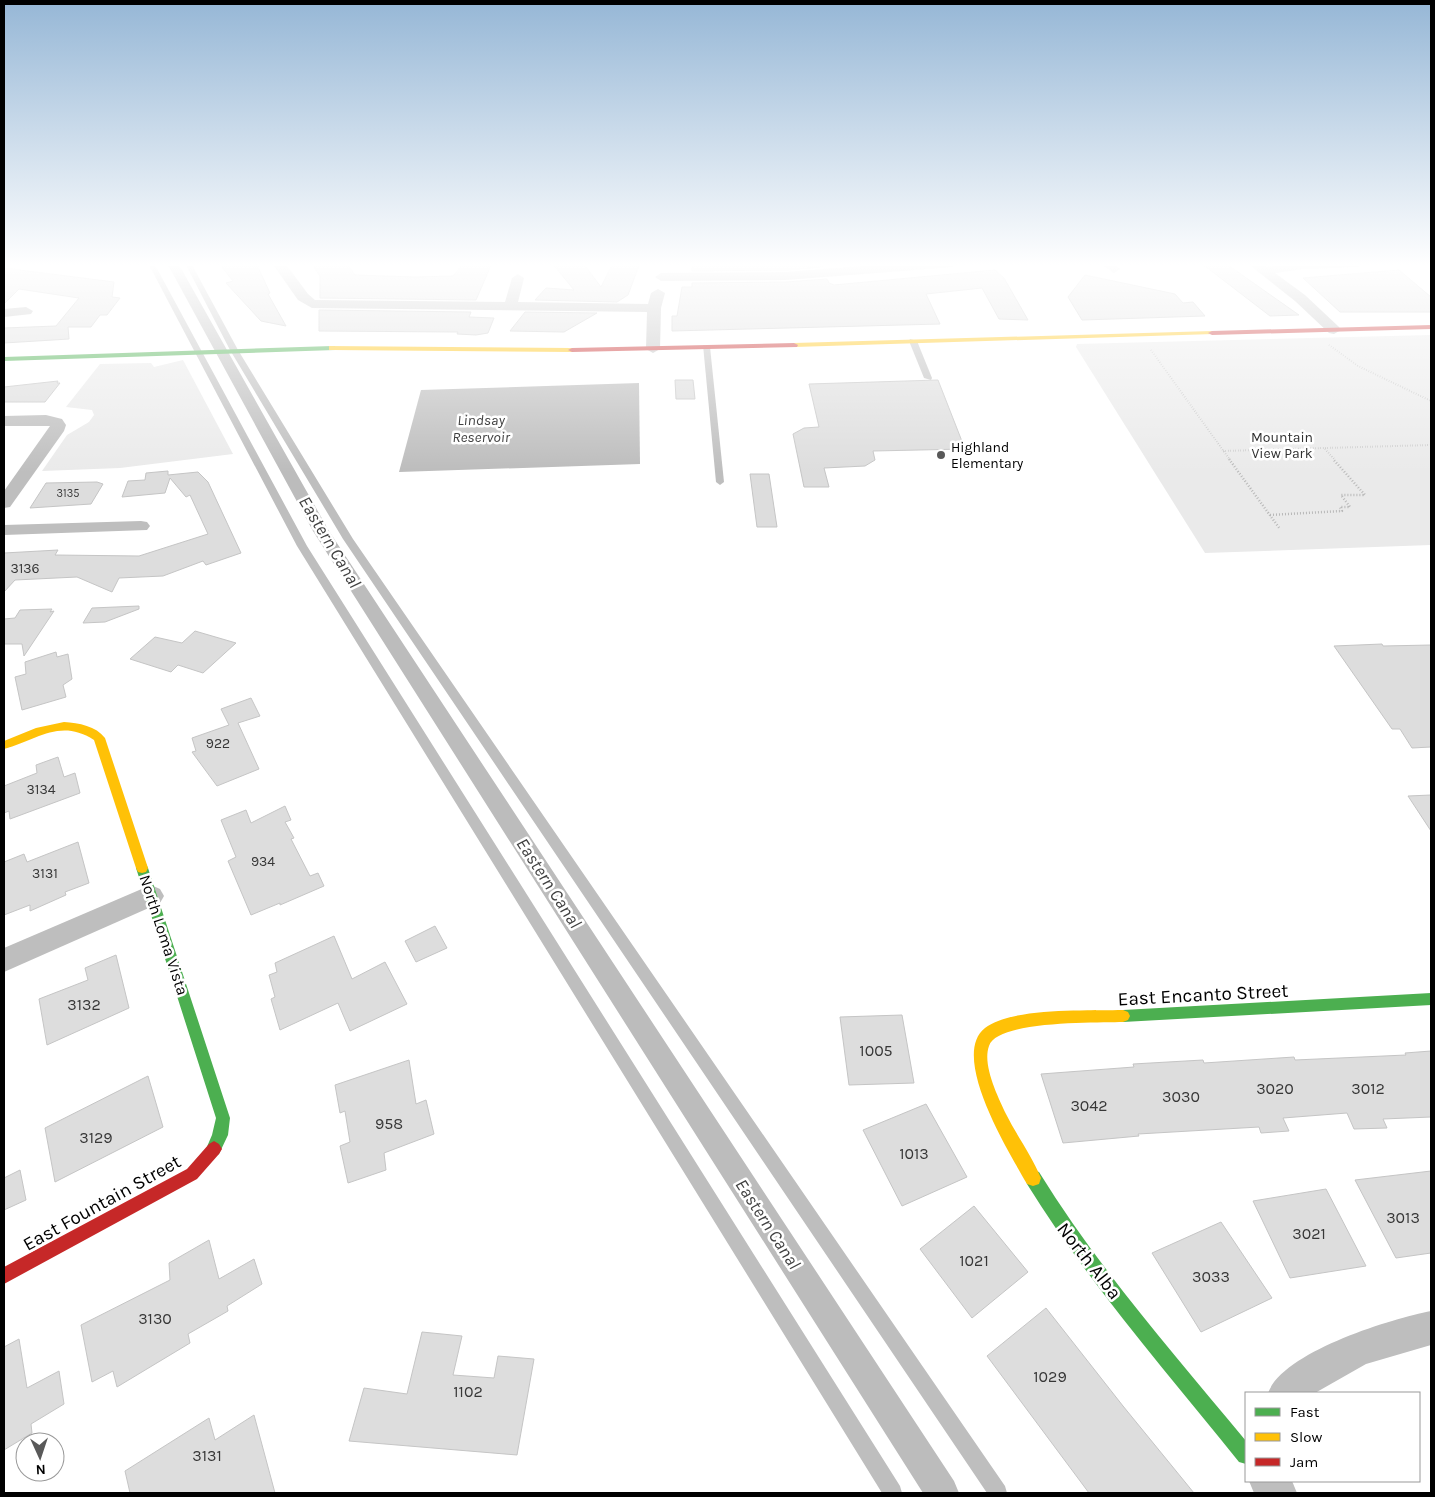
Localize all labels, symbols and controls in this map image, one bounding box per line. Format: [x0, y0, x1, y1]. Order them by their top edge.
water label: Lindsay Reservoir [452, 411, 511, 446]
park label: Mountain View Park [1251, 429, 1313, 462]
place label: Highland Elementary [951, 439, 1024, 472]
marker: Highland Elementary [935, 449, 947, 461]
house number: 3135 [57, 487, 79, 500]
water label: Eastern Canal [294, 492, 366, 592]
house number: 3136 [10, 560, 40, 577]
house number: 922 [206, 735, 230, 752]
house number: 3134 [27, 781, 56, 798]
water label: Eastern Canal [512, 834, 587, 933]
house number: 934 [251, 853, 275, 870]
house number: 3131 [32, 865, 58, 882]
street label: North Loma Vista [136, 872, 192, 998]
street label: East Encanto Street [1117, 980, 1289, 1010]
house number: 3132 [67, 995, 101, 1014]
house number: 1005 [859, 1041, 893, 1060]
house number: 3020 [1256, 1079, 1294, 1098]
house number: 3012 [1351, 1079, 1385, 1098]
house number: 3030 [1162, 1087, 1200, 1106]
house number: 3042 [1070, 1096, 1108, 1115]
house number: 958 [375, 1114, 403, 1133]
house number: 3129 [79, 1128, 113, 1147]
house number: 1013 [899, 1144, 929, 1163]
street label: East Fountain Street [19, 1150, 185, 1256]
water label: Eastern Canal [731, 1175, 806, 1274]
house number: 3013 [1386, 1208, 1420, 1227]
street label: North Alba [1052, 1218, 1126, 1304]
house number: 3021 [1292, 1224, 1326, 1243]
house number: 1021 [959, 1251, 989, 1270]
house number: 3033 [1192, 1267, 1230, 1286]
house number: 3130 [138, 1309, 172, 1328]
house number: 1029 [1033, 1367, 1067, 1386]
house number: 1102 [453, 1382, 483, 1401]
legend [1245, 1392, 1420, 1482]
text: Fast [1290, 1403, 1320, 1421]
text: Slow [1290, 1428, 1322, 1446]
north arrow [15, 1432, 65, 1482]
house number: 3131 [192, 1446, 222, 1465]
text: Jam [1290, 1453, 1318, 1471]
text: N [35, 1461, 46, 1478]

